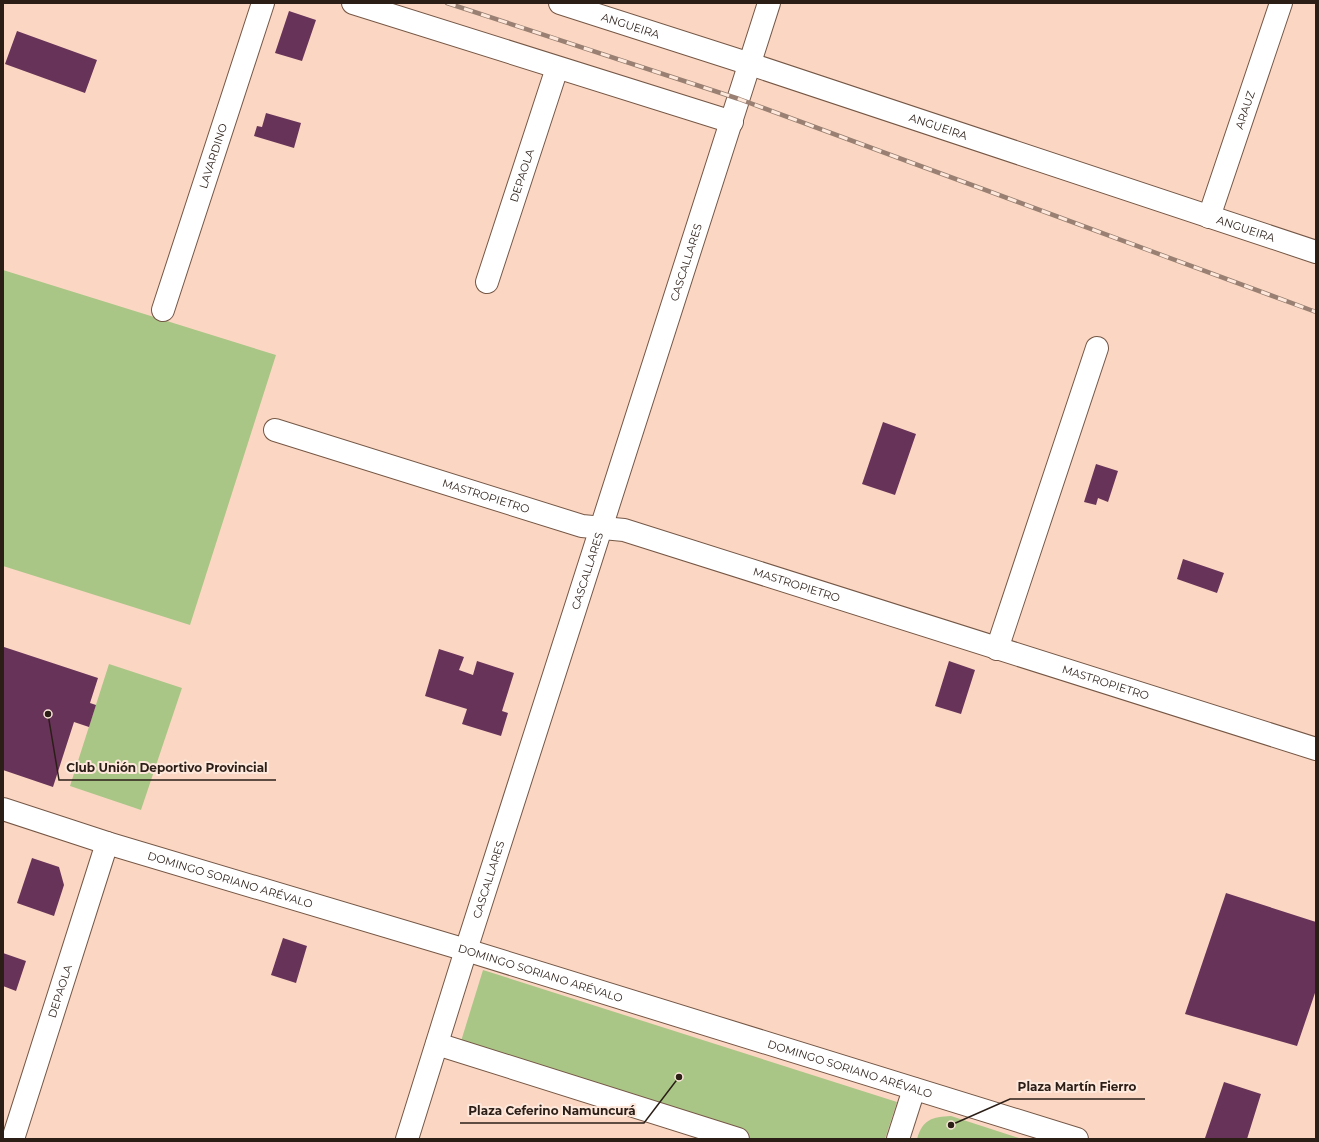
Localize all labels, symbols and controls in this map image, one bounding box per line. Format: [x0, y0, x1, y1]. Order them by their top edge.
street label: ANGUEIRA [599, 10, 662, 42]
street label: ARAUZ [1232, 89, 1258, 131]
street label: ANGUEIRA [907, 110, 969, 143]
street label: LAVARDINO [196, 122, 230, 190]
street label: DEPAOLA [507, 147, 537, 204]
street label: ANGUEIRA [1215, 212, 1277, 245]
street label: CASCALLARES [667, 222, 705, 303]
street label: MASTROPIETRO [441, 476, 531, 516]
street label: CASCALLARES [568, 530, 606, 611]
street label: MASTROPIETRO [751, 564, 842, 605]
street label: MASTROPIETRO [1060, 662, 1151, 703]
callout: Club Unión Deportivo Provincial [59, 756, 276, 780]
text: Club Unión Deportivo Provincial [66, 760, 268, 775]
street label: CASCALLARES [470, 839, 508, 920]
street label: DOMINGO SORIANO ARÉVALO [146, 848, 315, 911]
street label: DOMINGO SORIANO ARÉVALO [456, 941, 625, 1005]
street label: DEPAOLA [45, 963, 75, 1020]
street label: DOMINGO SORIANO ARÉVALO [766, 1037, 934, 1101]
callout: Plaza Martín Fierro [1010, 1075, 1145, 1099]
text: Plaza Martín Fierro [1018, 1079, 1137, 1094]
callout: Plaza Ceferino Namuncurá [460, 1099, 644, 1123]
text: Plaza Ceferino Namuncurá [468, 1103, 636, 1118]

